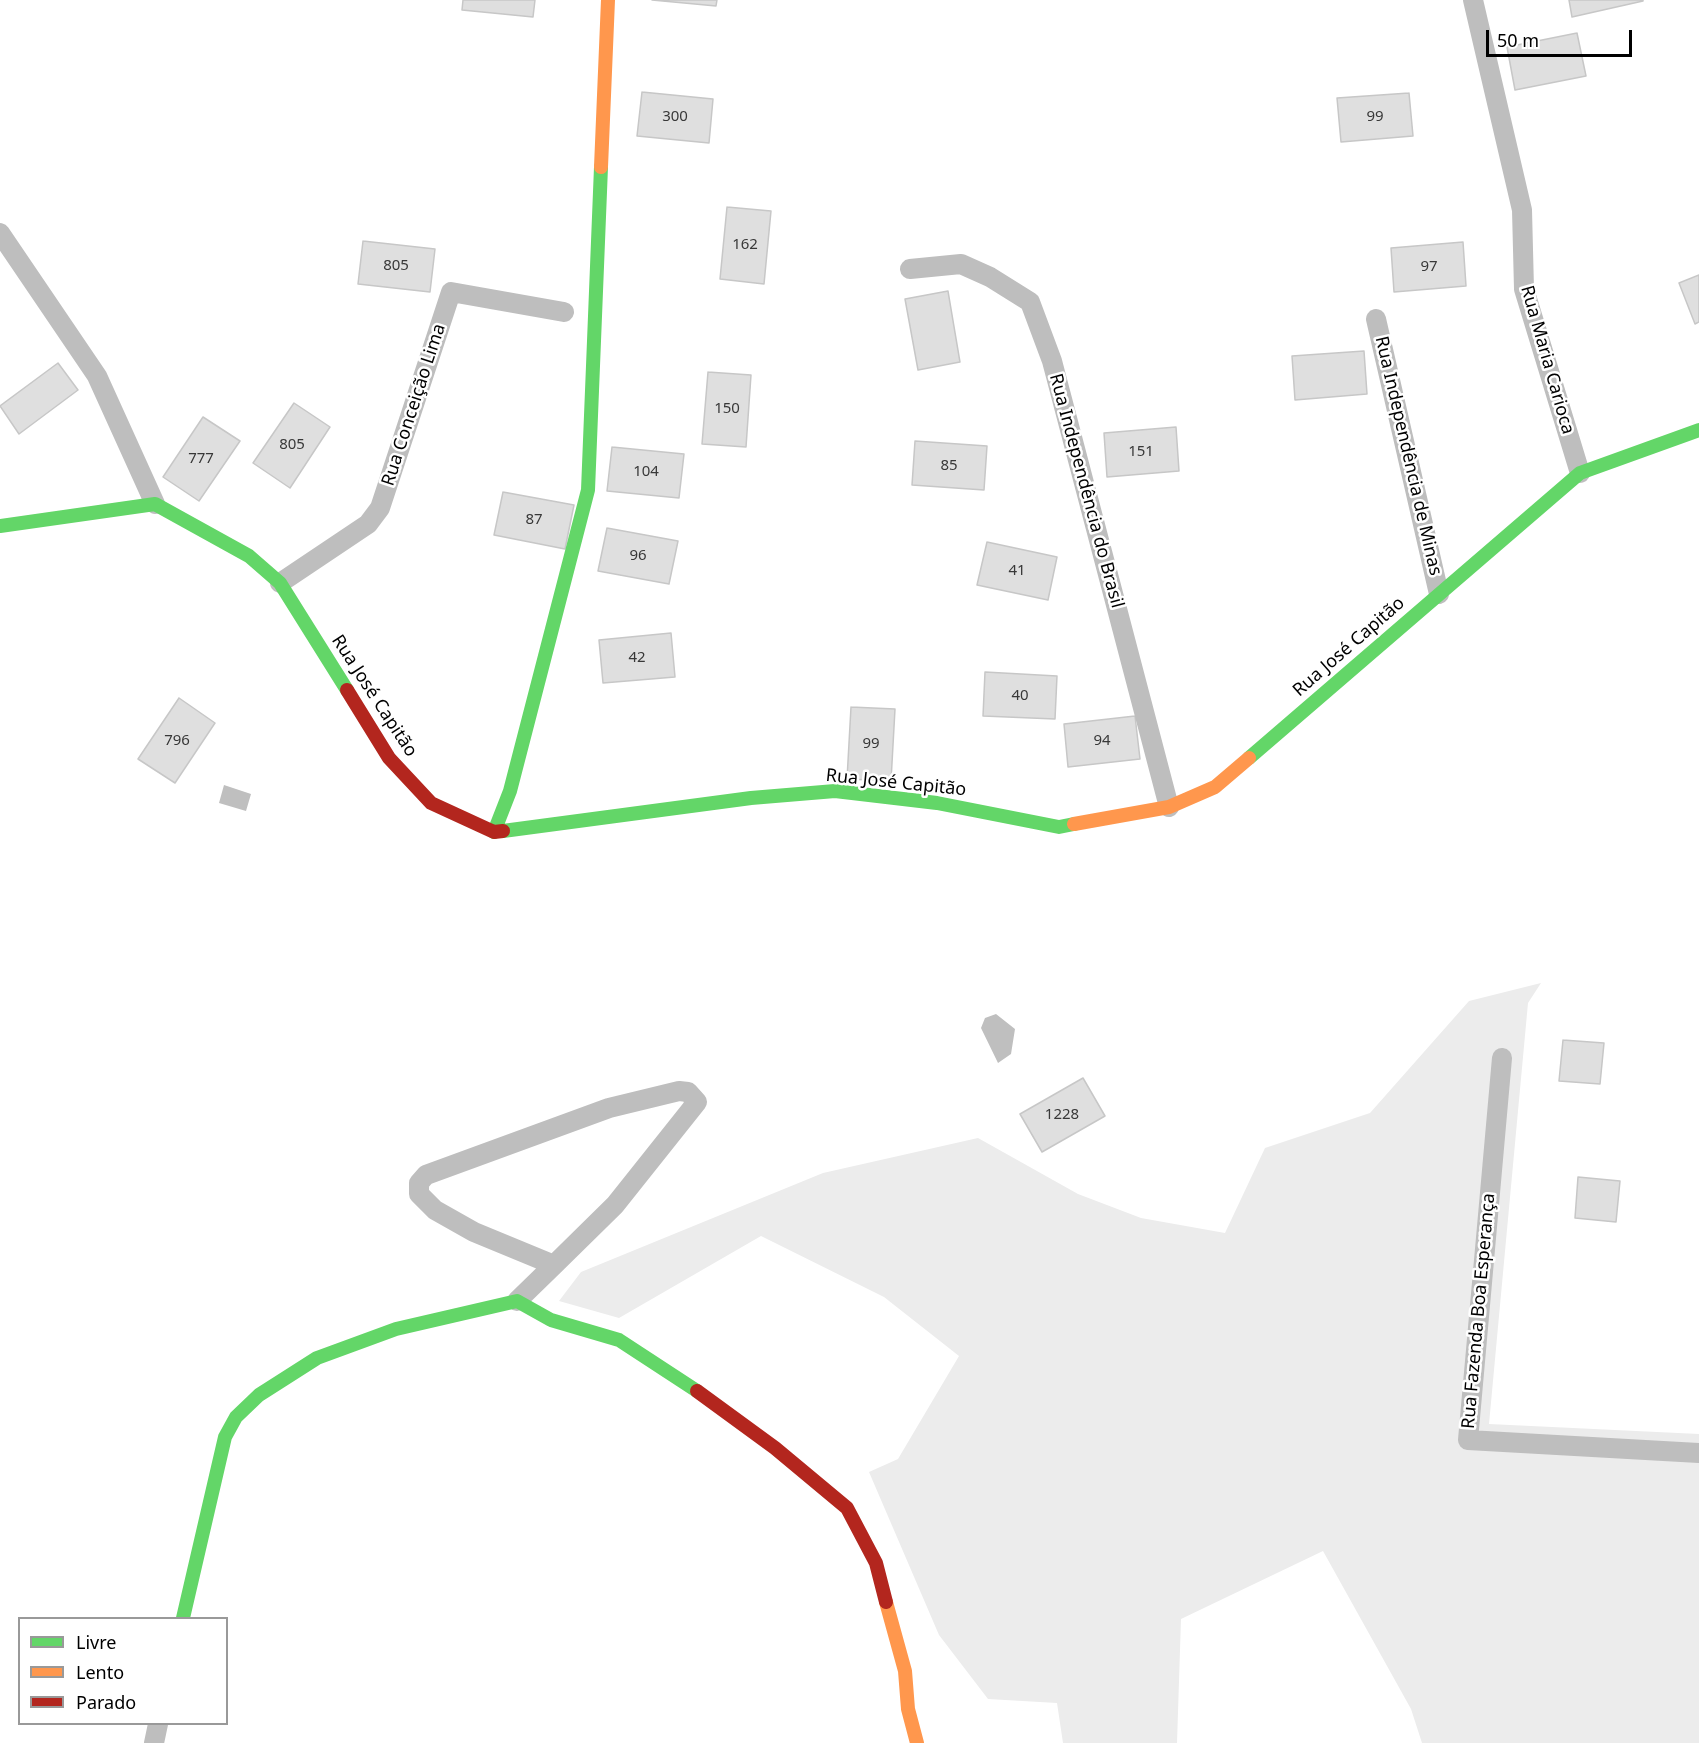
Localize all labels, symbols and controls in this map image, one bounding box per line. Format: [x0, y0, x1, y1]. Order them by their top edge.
scale bar [1489, 18, 1634, 56]
text: 50 m [1497, 28, 1539, 52]
house number: 300 [662, 108, 688, 126]
house number: 99 [1366, 108, 1384, 126]
house number: 162 [732, 236, 758, 254]
house number: 805 [383, 257, 409, 275]
house number: 97 [1420, 258, 1438, 276]
street label: Rua Maria Carioca [1515, 283, 1579, 437]
street label: Rua Conceição Lima [378, 321, 450, 489]
street label: Rua Independência de Minas [1370, 334, 1446, 578]
street label: Rua Independência do Brasil [1044, 371, 1128, 611]
house number: 150 [714, 400, 740, 418]
house number: 805 [279, 436, 305, 454]
house number: 151 [1128, 443, 1154, 461]
house number: 777 [188, 450, 214, 468]
house number: 85 [940, 457, 958, 475]
house number: 104 [633, 463, 659, 481]
house number: 87 [525, 511, 543, 529]
house number: 96 [629, 547, 647, 565]
house number: 41 [1008, 562, 1026, 580]
street label: Rua José Capitão [1289, 593, 1409, 701]
street label: Rua José Capitão [327, 631, 421, 761]
house number: 42 [628, 649, 646, 667]
house number: 40 [1011, 687, 1029, 705]
house number: 796 [164, 732, 190, 750]
house number: 94 [1093, 732, 1111, 750]
house number: 99 [862, 735, 880, 753]
street label: Rua José Capitão [825, 765, 967, 801]
house number: 1228 [1045, 1106, 1079, 1124]
street label: Rua Fazenda Boa Esperança [1458, 1192, 1500, 1430]
legend [18, 1617, 228, 1725]
text: Livre [76, 1630, 116, 1654]
text: Lento [76, 1660, 124, 1684]
text: Parado [76, 1690, 136, 1714]

